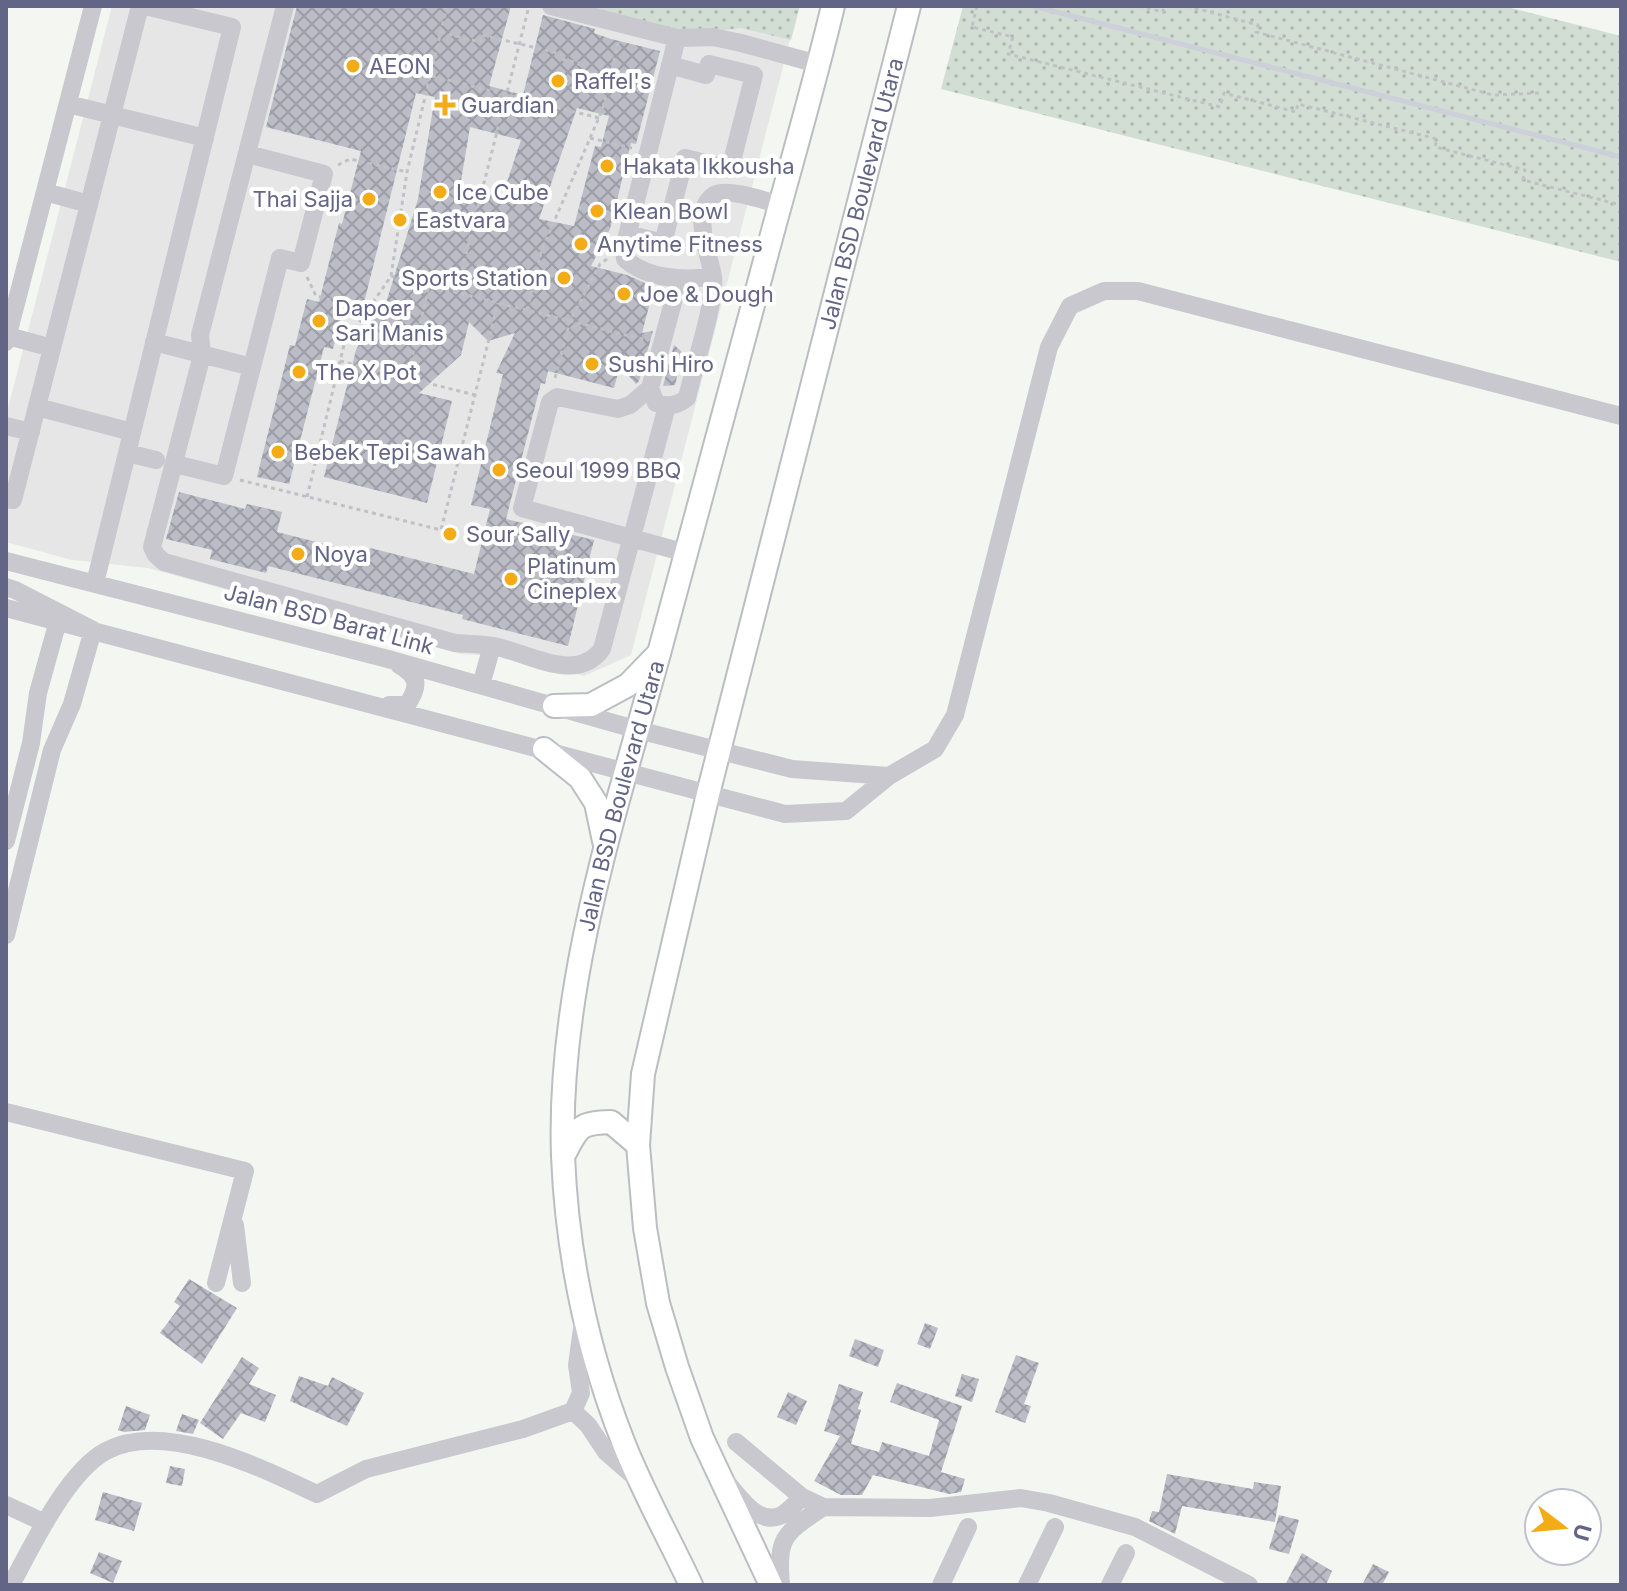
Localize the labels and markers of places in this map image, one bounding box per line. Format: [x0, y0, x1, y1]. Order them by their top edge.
place label: AEON [369, 53, 431, 79]
marker: AEON [344, 57, 362, 75]
place label: Raffel's [574, 68, 652, 94]
marker: Raffel's [549, 72, 567, 90]
place label: Guardian [461, 92, 555, 118]
marker: Guardian [436, 96, 454, 114]
place label: Hakata Ikkousha [623, 153, 795, 179]
marker: Hakata Ikkousha [598, 157, 616, 175]
place label: Ice Cube [456, 179, 549, 205]
marker: Ice Cube [431, 183, 449, 201]
place label: Thai Sajja [252, 186, 353, 212]
marker: Thai Sajja [360, 190, 378, 208]
place label: Klean Bowl [613, 198, 728, 224]
marker: Klean Bowl [588, 202, 606, 220]
place label: Eastvara [416, 207, 506, 233]
marker: Eastvara [391, 211, 409, 229]
place label: Anytime Fitness [597, 231, 763, 257]
marker: Anytime Fitness [572, 235, 590, 253]
place label: Sports Station [401, 265, 548, 291]
marker: Sports Station [555, 269, 573, 287]
place label: Joe & Dough [640, 281, 774, 307]
marker: Joe & Dough [615, 285, 633, 303]
place label: Dapoer Sari Manis [335, 295, 444, 346]
marker: Dapoer Sari Manis [310, 312, 328, 330]
place label: Sushi Hiro [608, 351, 714, 377]
marker: Sushi Hiro [583, 355, 601, 373]
place label: The X Pot [315, 359, 417, 385]
marker: The X Pot [290, 363, 308, 381]
place label: Bebek Tepi Sawah [294, 439, 486, 465]
marker: Bebek Tepi Sawah [269, 443, 287, 461]
place label: Seoul 1999 BBQ [515, 457, 681, 483]
marker: Seoul 1999 BBQ [490, 461, 508, 479]
place label: Sour Sally [466, 521, 570, 547]
marker: Sour Sally [441, 525, 459, 543]
place label: Noya [314, 541, 368, 567]
marker: Noya [289, 545, 307, 563]
place label: Platinum Cineplex [527, 553, 617, 604]
marker: Platinum Cineplex [502, 570, 520, 588]

